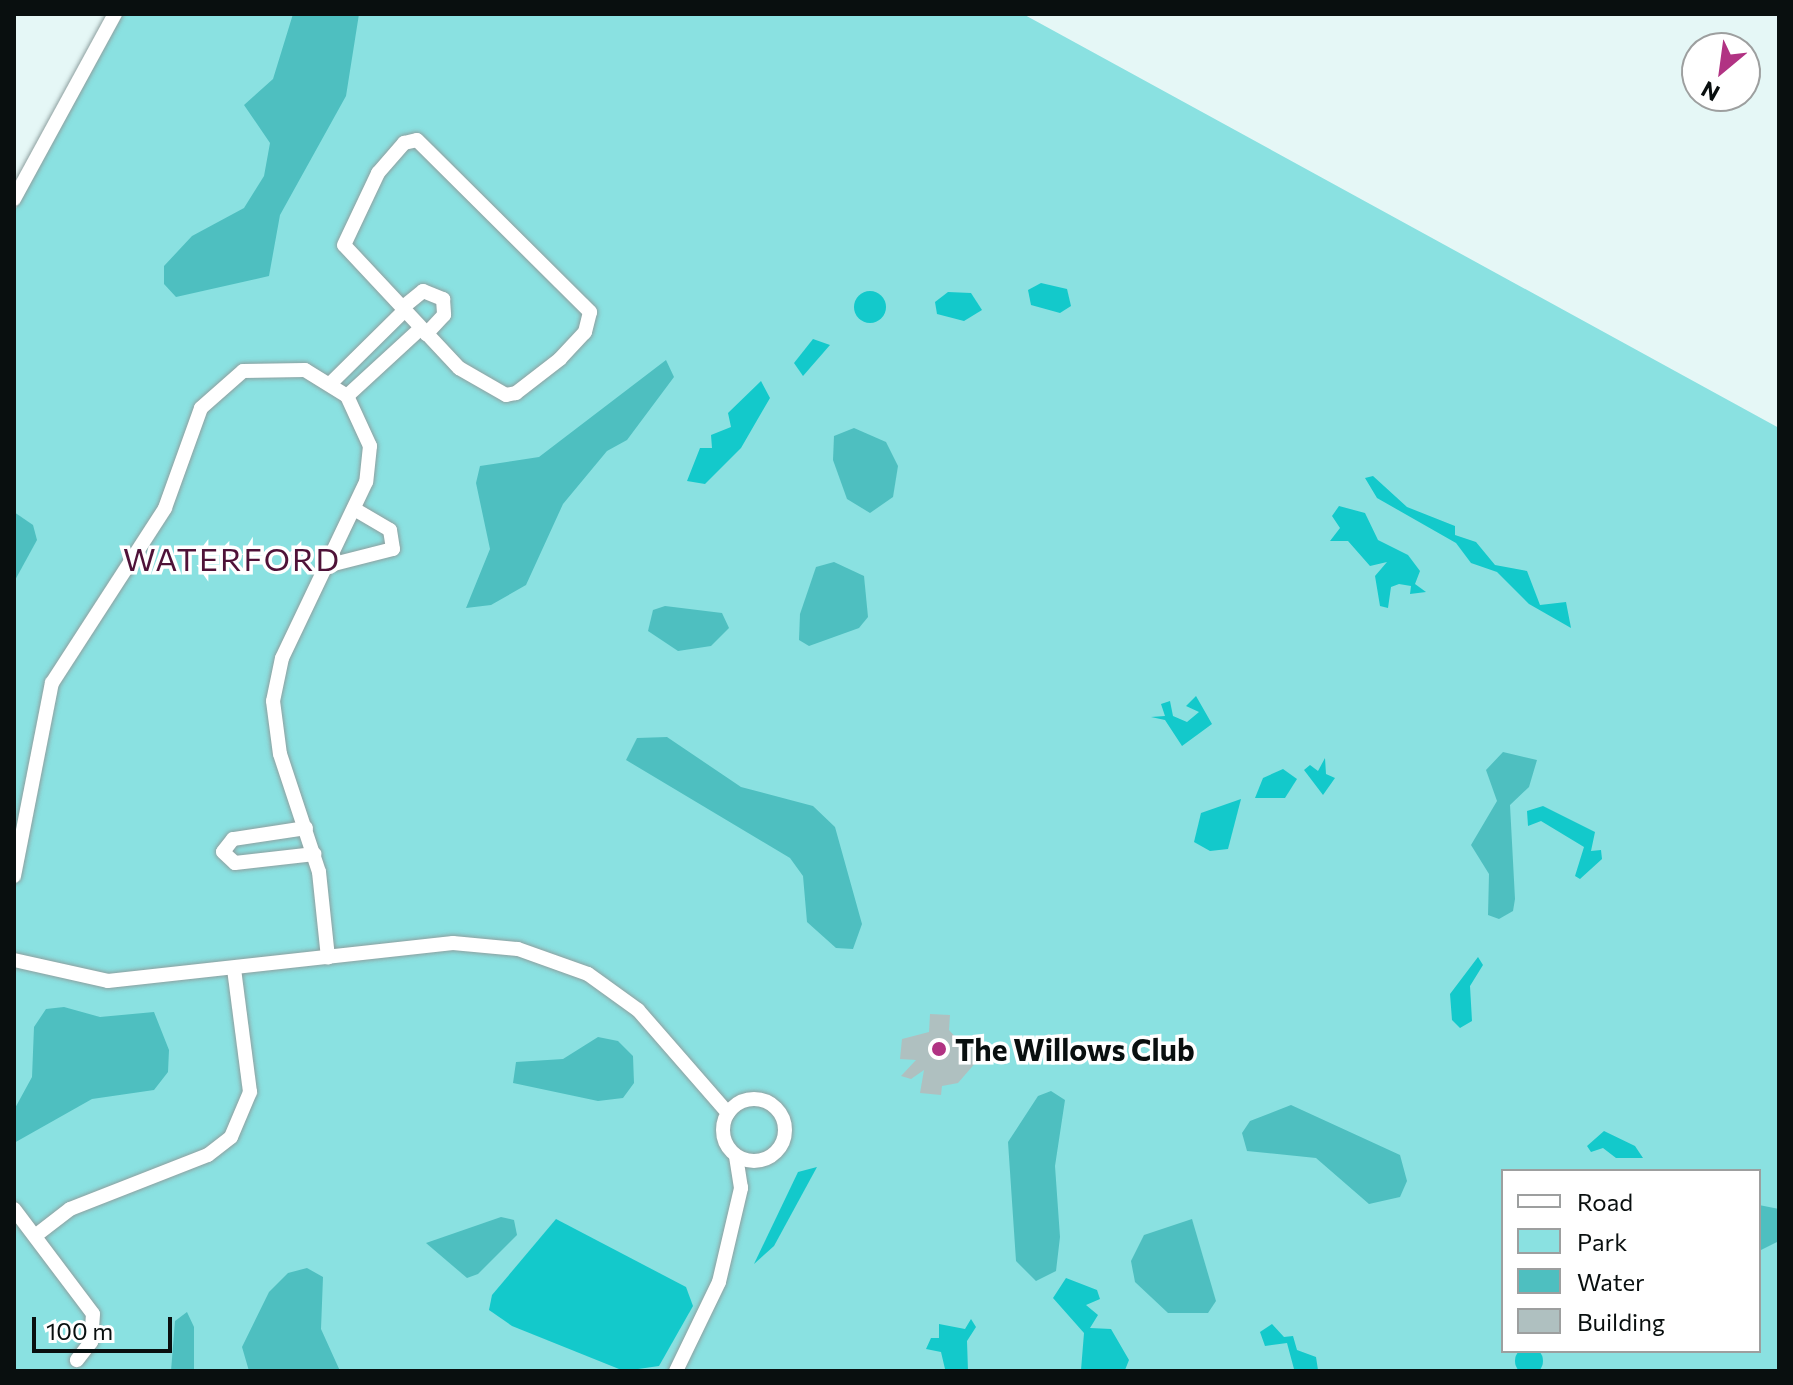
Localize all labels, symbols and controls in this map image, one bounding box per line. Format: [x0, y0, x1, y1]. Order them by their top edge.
north arrow [1681, 32, 1761, 112]
text: N [1696, 76, 1724, 107]
district label: WATERFORD [123, 539, 341, 577]
place label: The Willows Club [955, 1031, 1195, 1067]
marker: The Willows Club [930, 1040, 948, 1058]
legend [1501, 1169, 1761, 1353]
text: Road [1577, 1187, 1633, 1216]
text: Park [1577, 1227, 1627, 1256]
text: Water [1577, 1267, 1645, 1296]
scale bar [36, 1301, 176, 1351]
text: Building [1577, 1307, 1665, 1336]
text: 100 m [46, 1316, 113, 1345]

